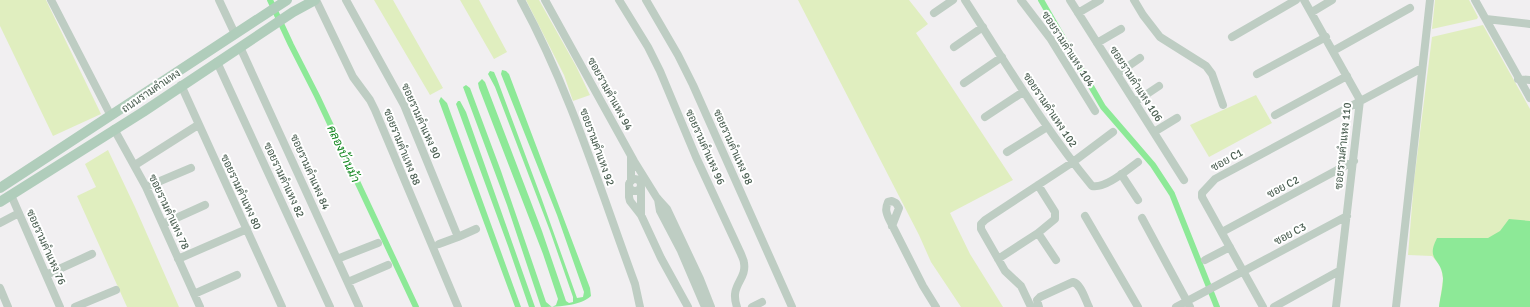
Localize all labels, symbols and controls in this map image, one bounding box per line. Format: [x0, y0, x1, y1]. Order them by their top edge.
street label: ซอยรามคําแหง 104 [1039, 8, 1098, 89]
street label: ซอยรามคําแหง 106 [1107, 43, 1166, 124]
street label: ซอยรามคําแหง 94 [585, 55, 636, 133]
street label: ถนนรามคำแหง [119, 66, 183, 115]
street label: ซอยรามคําแหง 102 [1020, 70, 1081, 150]
street label: ซอยรามคำแหง 90 [398, 81, 444, 161]
street label: ซอยรามคำแหง 110 [1331, 102, 1354, 190]
street label: ซอยรามคำแหง 88 [381, 106, 424, 187]
street label: ซอยรามคําแหง 92 [577, 106, 618, 188]
street label: ซอยรามคําแหง 96 [682, 107, 728, 187]
street label: ซอยรามคําแหง 98 [710, 107, 756, 187]
water label: คลองบ้านม้า [323, 123, 363, 185]
street label: ซอยรามคำแหง 84 [287, 132, 333, 212]
street label: ซอยรามคำแหง 82 [261, 140, 308, 220]
street label: ซอย C1 [1209, 146, 1245, 174]
street label: ซอยรามคำแหง 80 [218, 152, 265, 232]
street label: ซอยรามคำแหง 78 [146, 172, 193, 252]
street label: ซอย C2 [1265, 173, 1301, 201]
street label: ซอยรามคำแหง 76 [23, 207, 69, 287]
street label: ซอย C3 [1272, 220, 1308, 248]

